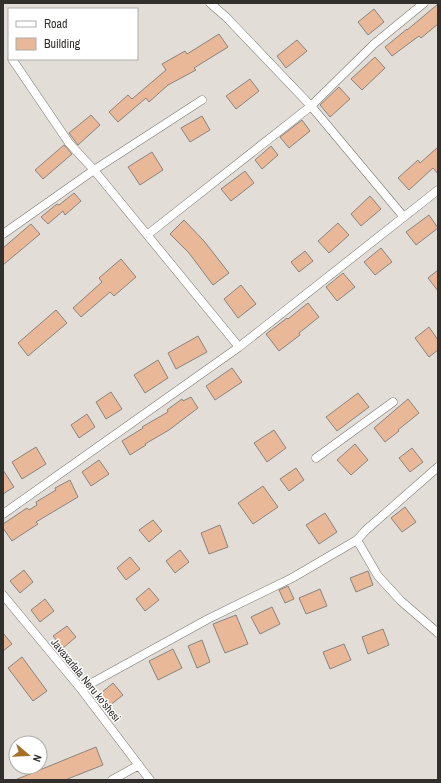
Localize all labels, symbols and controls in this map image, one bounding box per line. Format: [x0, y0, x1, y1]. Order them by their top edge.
legend [8, 8, 138, 60]
text: Road [44, 16, 68, 32]
text: Building [44, 36, 81, 52]
street label: Javaxarlala Neru ko'shesi [48, 636, 124, 724]
north arrow [8, 735, 48, 775]
text: N [30, 753, 45, 764]

